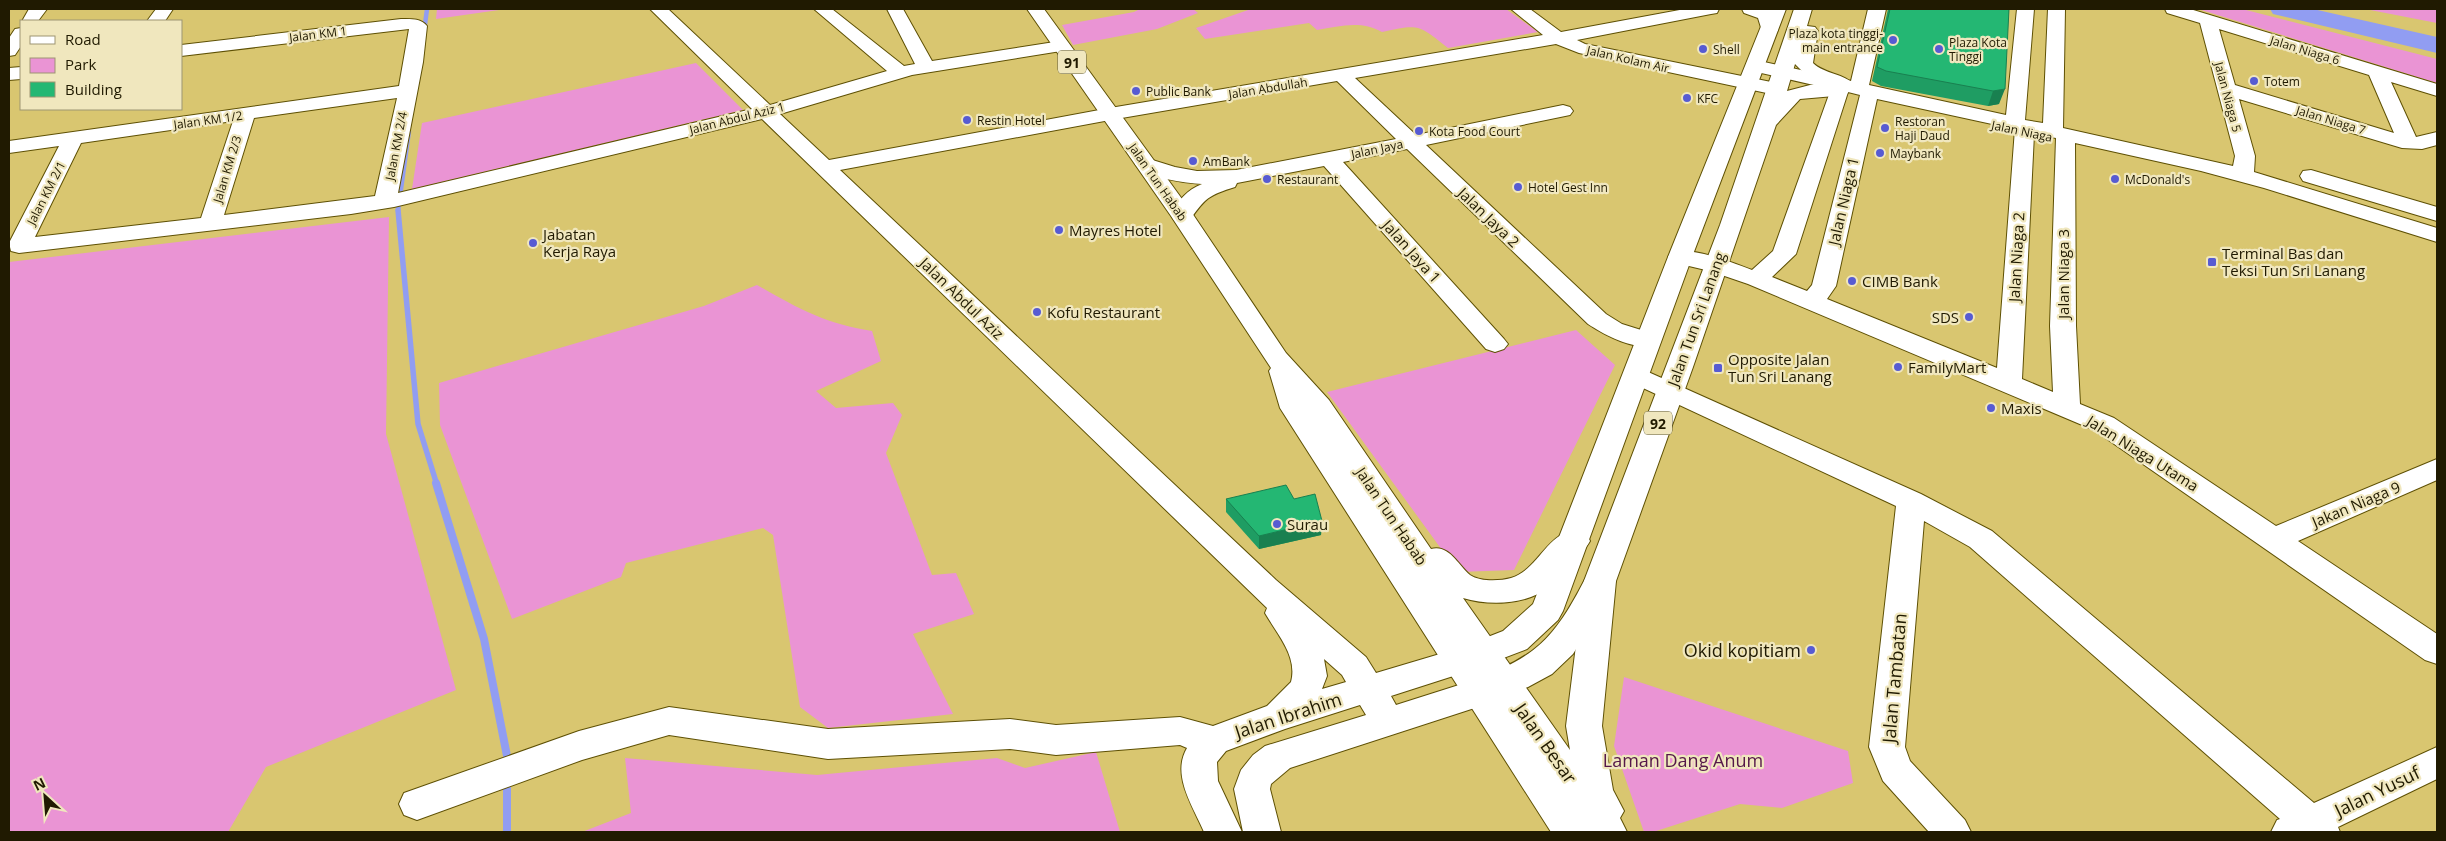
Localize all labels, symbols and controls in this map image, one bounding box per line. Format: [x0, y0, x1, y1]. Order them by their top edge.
legend [20, 20, 182, 110]
street label: Jalan KM 1 [287, 22, 348, 46]
place label: Plaza kota tinggi- main entrance [1789, 25, 1883, 56]
text: Road [65, 29, 101, 49]
street label: Jalan Niaga 6 [2267, 31, 2342, 69]
marker: Plaza kota tinggi- main entrance [1887, 34, 1899, 46]
place label: Plaza Kota Tinggi [1949, 34, 2007, 65]
street label: Jalan Kolam Air [1584, 41, 1671, 77]
place label: Shell [1713, 41, 1740, 58]
marker: Shell [1697, 43, 1709, 55]
marker: Plaza Kota Tinggi [1933, 43, 1945, 55]
road number: 91 [1058, 51, 1086, 74]
text: Park [65, 54, 96, 74]
street label: Jalan Niaga 5 [2210, 59, 2246, 134]
street label: Jalan Abdullah [1226, 73, 1309, 103]
place label: Totem [2264, 73, 2300, 90]
marker: Totem [2248, 75, 2260, 87]
text: Building [65, 79, 122, 99]
place label: Public Bank [1146, 83, 1212, 100]
marker: Public Bank [1130, 85, 1142, 97]
place label: KFC [1697, 90, 1719, 107]
marker: KFC [1681, 92, 1693, 104]
street label: Jalan Abdul Aziz 1 [687, 98, 786, 138]
street label: Jalan Niaga 7 [2293, 101, 2368, 139]
street label: Jalan KM 1/2 [171, 107, 244, 133]
street label: Jalan KM 2/4 [381, 110, 411, 183]
place label: Restin Hotel [977, 112, 1045, 129]
place label: Restoran Haji Daud [1895, 113, 1950, 144]
marker: Restin Hotel [961, 114, 973, 126]
street label: Jalan Niaga [1989, 116, 2054, 146]
marker: Restoran Haji Daud [1879, 122, 1891, 134]
place label: Kota Food Court [1429, 123, 1520, 140]
marker: Kota Food Court [1413, 125, 1425, 137]
street label: Jalan KM 2/3 [208, 133, 245, 206]
street label: Jalan Jaya [1349, 135, 1405, 163]
street label: Jalan Tun Habab [1124, 139, 1191, 224]
place label: Maybank [1890, 145, 1942, 162]
marker: Maybank [1874, 147, 1886, 159]
place label: AmBank [1203, 153, 1250, 170]
marker: AmBank [1187, 155, 1199, 167]
street label: Jalan Niaga 1 [1823, 155, 1863, 249]
street label: Jalan KM 2/1 [22, 158, 69, 229]
place label: Restaurant [1277, 171, 1338, 188]
place label: McDonald's [2125, 171, 2190, 188]
marker: Restaurant [1261, 173, 1273, 185]
marker: McDonald's [2109, 173, 2121, 185]
place label: Hotel Gest Inn [1528, 179, 1608, 196]
street label: Jalan Jaya 2 [1452, 181, 1524, 251]
marker: Hotel Gest Inn [1512, 181, 1524, 193]
street label: Jalan Niaga 2 [2004, 212, 2028, 304]
street label: Jalan Jaya 1 [1377, 214, 1446, 287]
place label: Mayres Hotel [1069, 220, 1162, 240]
place label: Jabatan Kerja Raya [541, 224, 616, 261]
marker: Mayres Hotel [1053, 224, 1065, 236]
street label: Jalan Niaga 3 [2053, 229, 2073, 321]
marker: Jabatan Kerja Raya [527, 237, 539, 249]
place label: Terminal Bas dan Teksi Tun Sri Lanang [2222, 243, 2365, 280]
street label: Jalan Tun Sri Lanang [1662, 249, 1730, 391]
street label: Jalan Abdul Aziz [914, 251, 1008, 343]
marker: Terminal Bas dan Teksi Tun Sri Lanang [2206, 256, 2218, 268]
place label: CIMB Bank [1862, 271, 1938, 291]
marker: CIMB Bank [1846, 275, 1858, 287]
place label: Kofu Restaurant [1047, 302, 1160, 322]
marker: Kofu Restaurant [1031, 306, 1043, 318]
place label: SDS [1932, 307, 1959, 327]
marker: SDS [1963, 311, 1975, 323]
place label: Opposite Jalan Tun Sri Lanang [1728, 349, 1832, 386]
place label: FamilyMart [1908, 357, 1986, 377]
marker: FamilyMart [1892, 361, 1904, 373]
marker: Opposite Jalan Tun Sri Lanang [1712, 362, 1724, 374]
place label: Maxis [2001, 398, 2042, 418]
marker: Maxis [1985, 402, 1997, 414]
street label: Jalan Niaga Utama [2082, 409, 2203, 495]
road number: 92 [1644, 412, 1672, 434]
street label: Jalan Tun Habab [1351, 461, 1432, 569]
street label: Jakan Niaga 9 [2307, 476, 2403, 532]
place label: Surau [1287, 514, 1328, 534]
marker: Surau [1271, 518, 1283, 530]
street label: Jalan Tambatan [1876, 612, 1912, 746]
place label: Okid kopitiam [1684, 638, 1801, 662]
marker: Okid kopitiam [1805, 644, 1817, 656]
street label: Jalan Ibrahim [1230, 686, 1344, 744]
street label: Jalan Besar [1508, 696, 1583, 788]
park label: Laman Dang Anum [1603, 748, 1763, 772]
street label: Jalan Yusuf [2329, 760, 2424, 823]
north arrow [20, 771, 70, 821]
text: N [30, 773, 48, 795]

